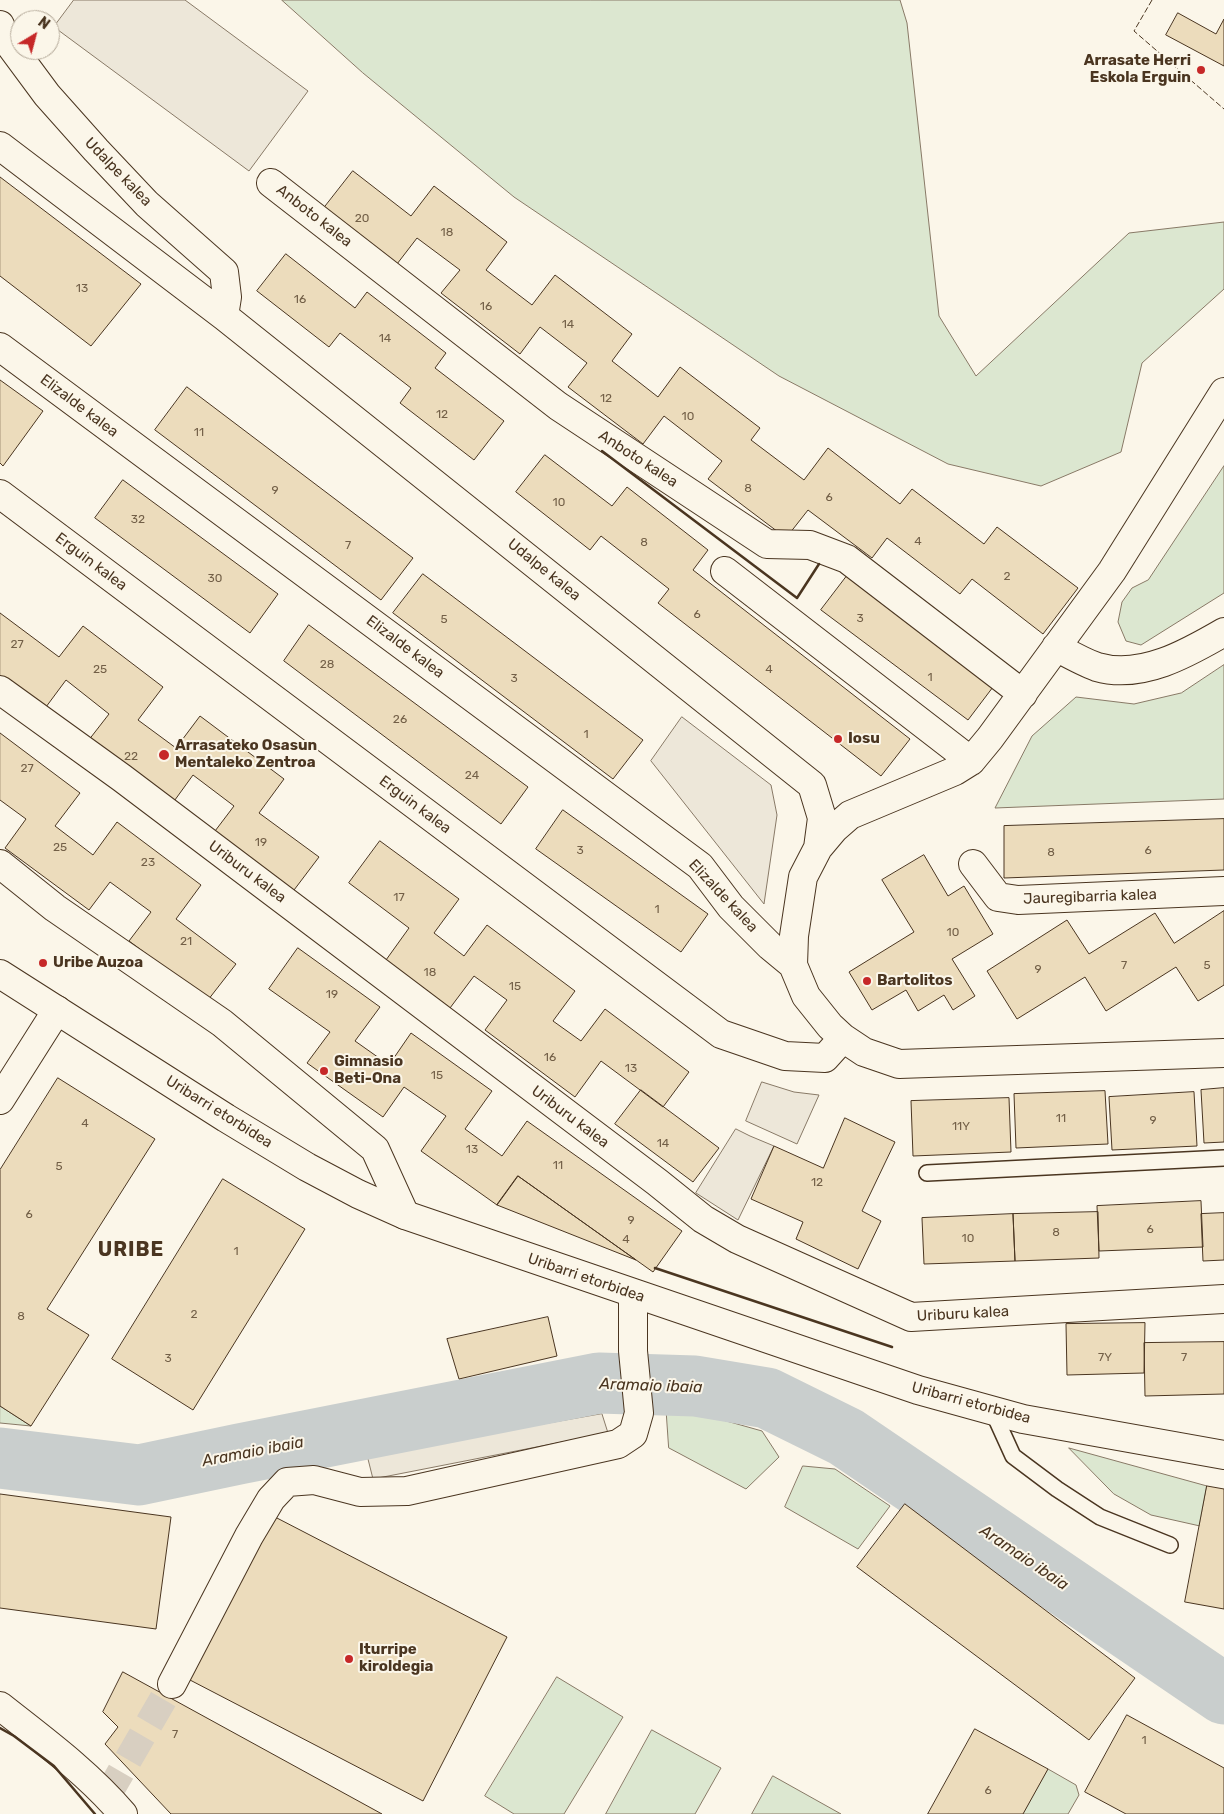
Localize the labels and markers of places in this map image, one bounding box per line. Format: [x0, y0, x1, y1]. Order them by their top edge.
place label: Arrasate Herri Eskola Erguin [1084, 52, 1191, 87]
marker: Arrasate Herri Eskola Erguin [1195, 64, 1207, 76]
place label: Iosu [848, 730, 880, 748]
marker: Iosu [832, 733, 844, 745]
place label: Arrasateko Osasun Mentaleko Zentroa [175, 737, 317, 772]
marker: Arrasateko Osasun Mentaleko Zentroa [157, 748, 171, 762]
place label: Uribe Auzoa [53, 954, 143, 972]
marker: Uribe Auzoa [37, 957, 49, 969]
place label: Bartolitos [877, 972, 952, 990]
marker: Bartolitos [861, 975, 873, 987]
place label: Gimnasio Beti-Ona [334, 1053, 403, 1088]
marker: Gimnasio Beti-Ona [318, 1065, 330, 1077]
place label: Iturripe kiroldegia [359, 1641, 433, 1676]
marker: Iturripe kiroldegia [343, 1653, 355, 1665]

